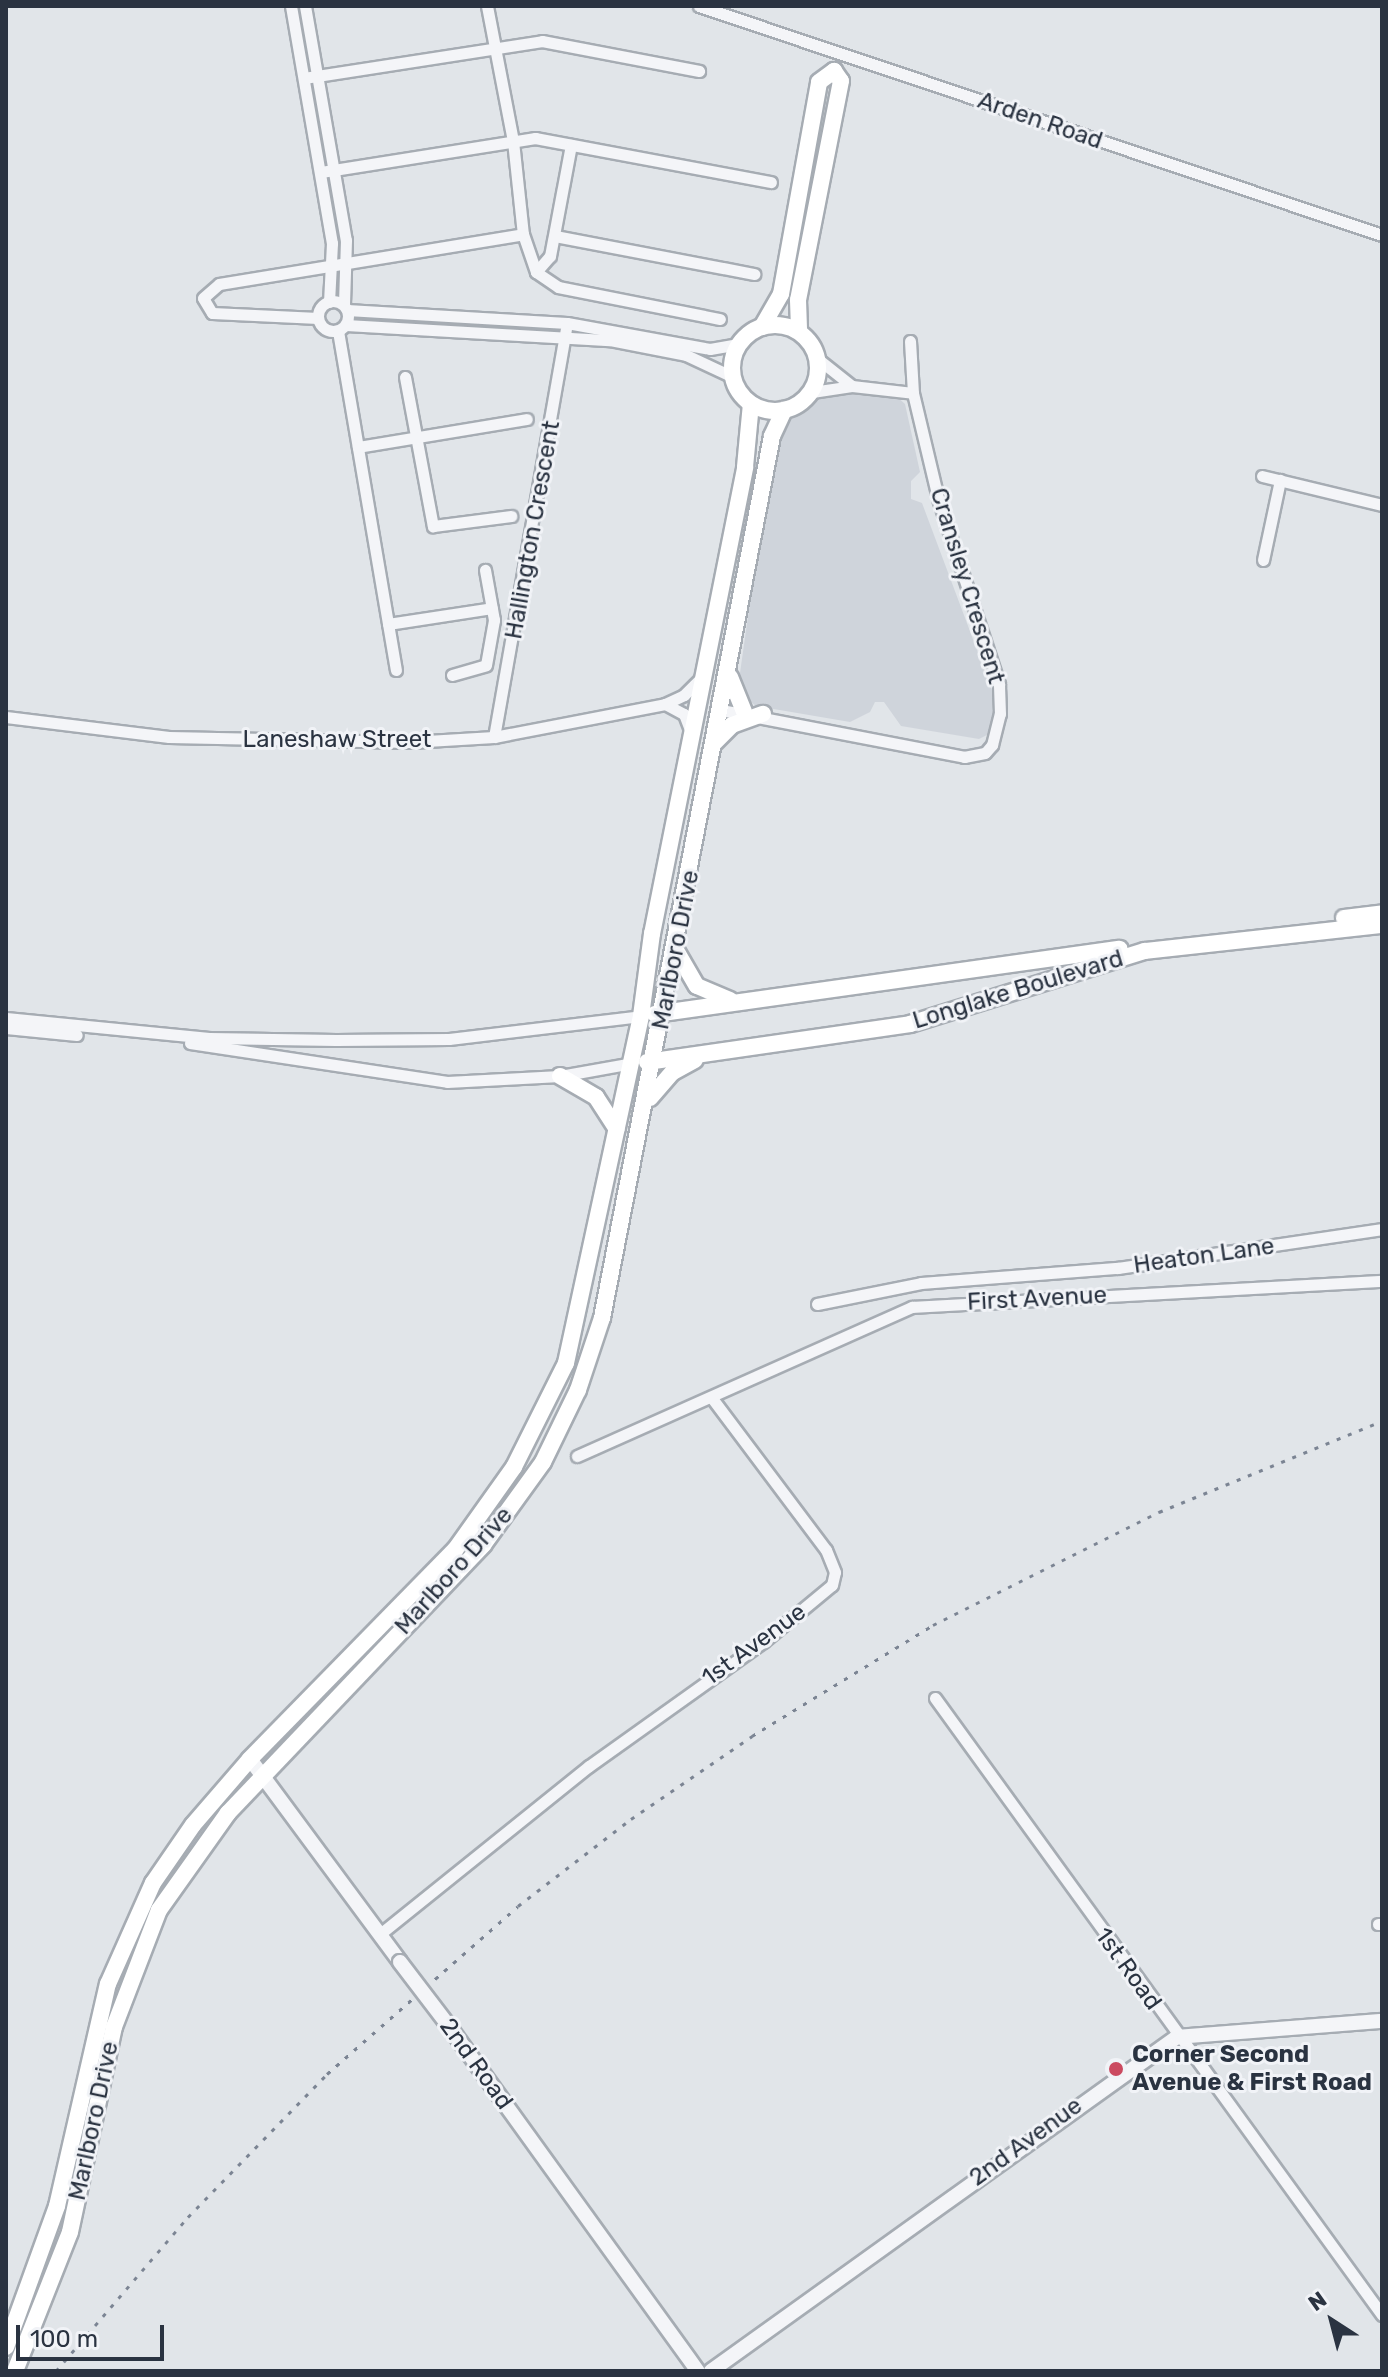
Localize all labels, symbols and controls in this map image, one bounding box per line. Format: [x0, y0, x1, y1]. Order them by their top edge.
street label: Arden Road [974, 86, 1106, 156]
street label: Hallington Crescent [500, 419, 566, 641]
street label: Cransley Crescent [923, 484, 1011, 688]
street label: Laneshaw Street [242, 726, 432, 754]
street label: Marlboro Drive [646, 868, 706, 1032]
street label: Longlake Boulevard [909, 944, 1127, 1036]
street label: Heaton Lane [1132, 1232, 1276, 1280]
street label: First Avenue [966, 1281, 1108, 1317]
street label: Marlboro Drive [389, 1501, 519, 1641]
street label: 1st Avenue [696, 1598, 812, 1692]
street label: 1st Road [1089, 1922, 1167, 2016]
street label: 2nd Road [433, 2013, 519, 2115]
street label: Marlboro Drive [63, 2039, 125, 2203]
place label: Corner Second Avenue & First Road [1132, 2041, 1372, 2097]
marker: Corner Second Avenue & First Road [1107, 2060, 1125, 2078]
street label: 2nd Avenue [964, 2091, 1088, 2193]
north arrow [1292, 2281, 1372, 2361]
text: N [1303, 2286, 1332, 2317]
scale bar [20, 2309, 168, 2359]
text: 100 m [30, 2325, 98, 2353]

